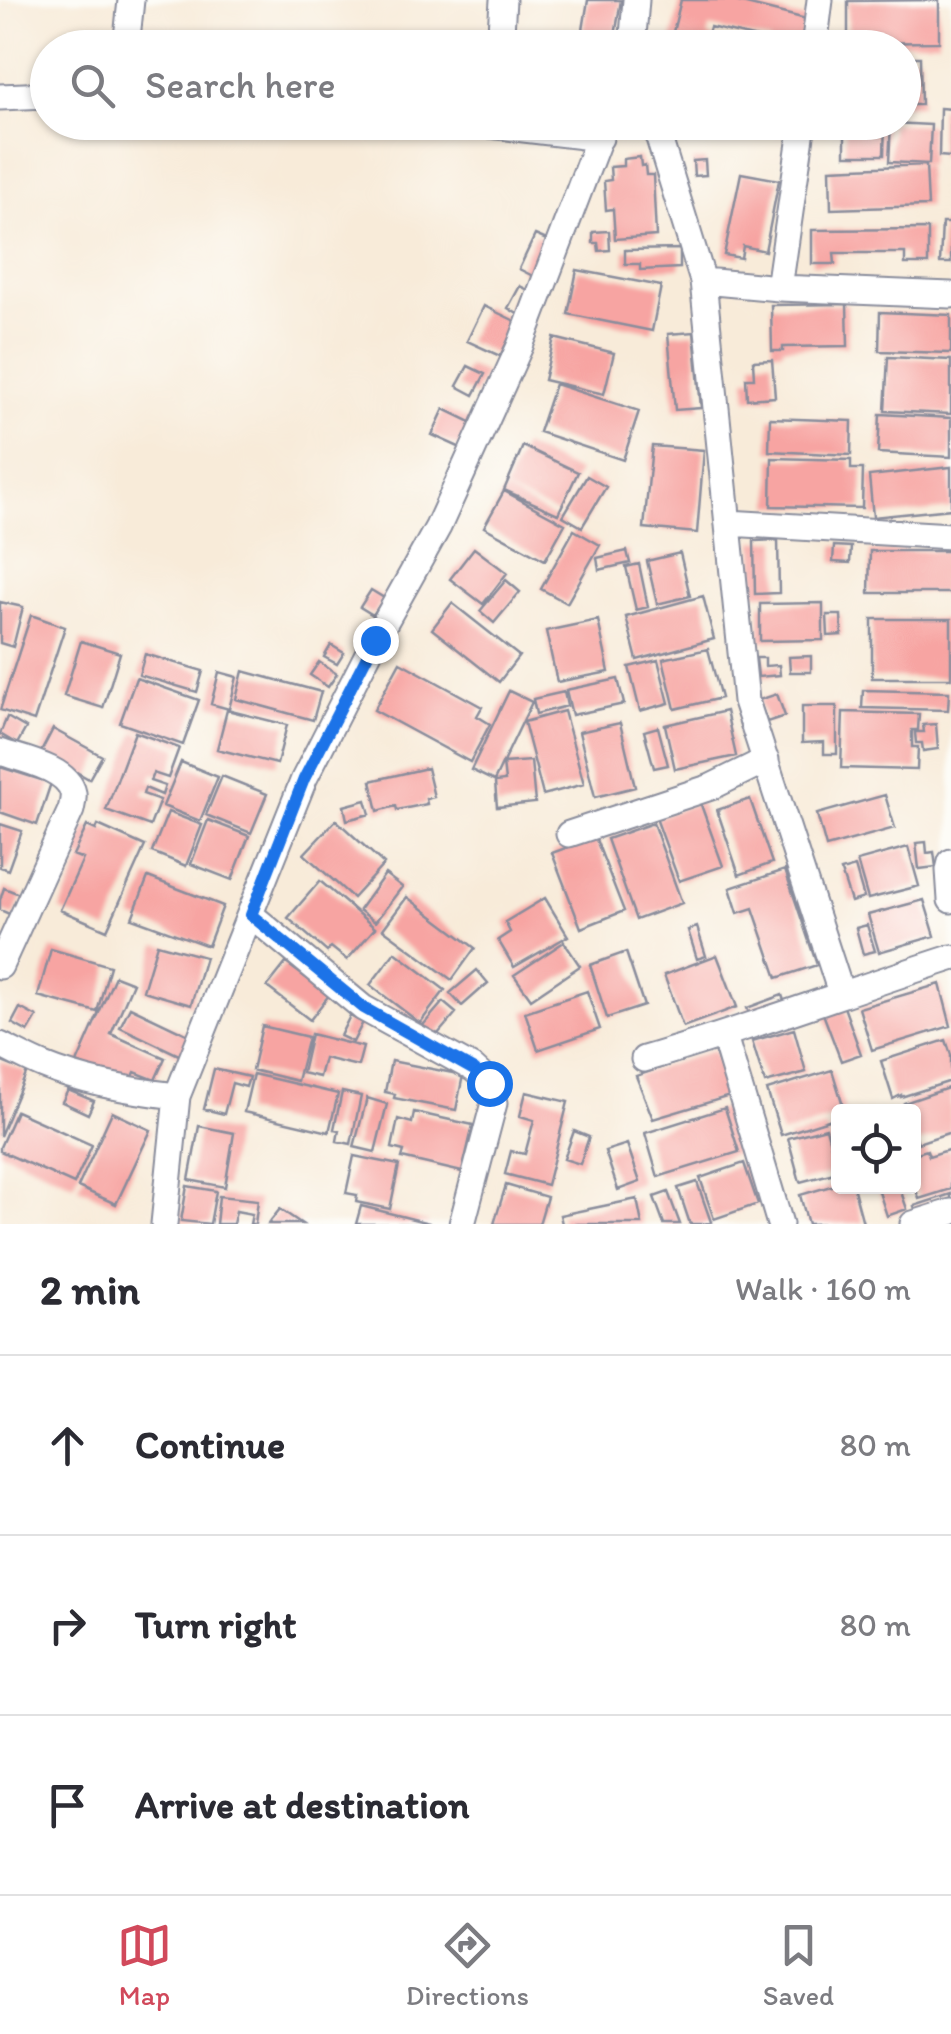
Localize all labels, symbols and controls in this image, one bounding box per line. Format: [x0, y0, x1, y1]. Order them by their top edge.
search box [30, 30, 921, 140]
icon: search [65, 58, 120, 113]
text: Search here [145, 62, 336, 108]
route end [353, 618, 399, 664]
route start [467, 1061, 513, 1107]
map controls [831, 1104, 921, 1194]
button: locate [831, 1104, 921, 1194]
text: 2 min [40, 1264, 140, 1315]
text: Walk · 160 m [735, 1270, 911, 1308]
icon: ahead [40, 1418, 95, 1473]
text: Continue [135, 1422, 285, 1468]
text: 80 m [840, 1426, 911, 1464]
icon: right [40, 1598, 95, 1653]
text: Turn right [135, 1602, 297, 1648]
text: 80 m [840, 1606, 911, 1644]
icon: arrive [40, 1778, 95, 1833]
text: Arrive at destination [135, 1782, 470, 1828]
tab: Map [117, 1918, 172, 2012]
tab: Directions [406, 1918, 529, 2012]
tab: Saved [763, 1918, 834, 2012]

